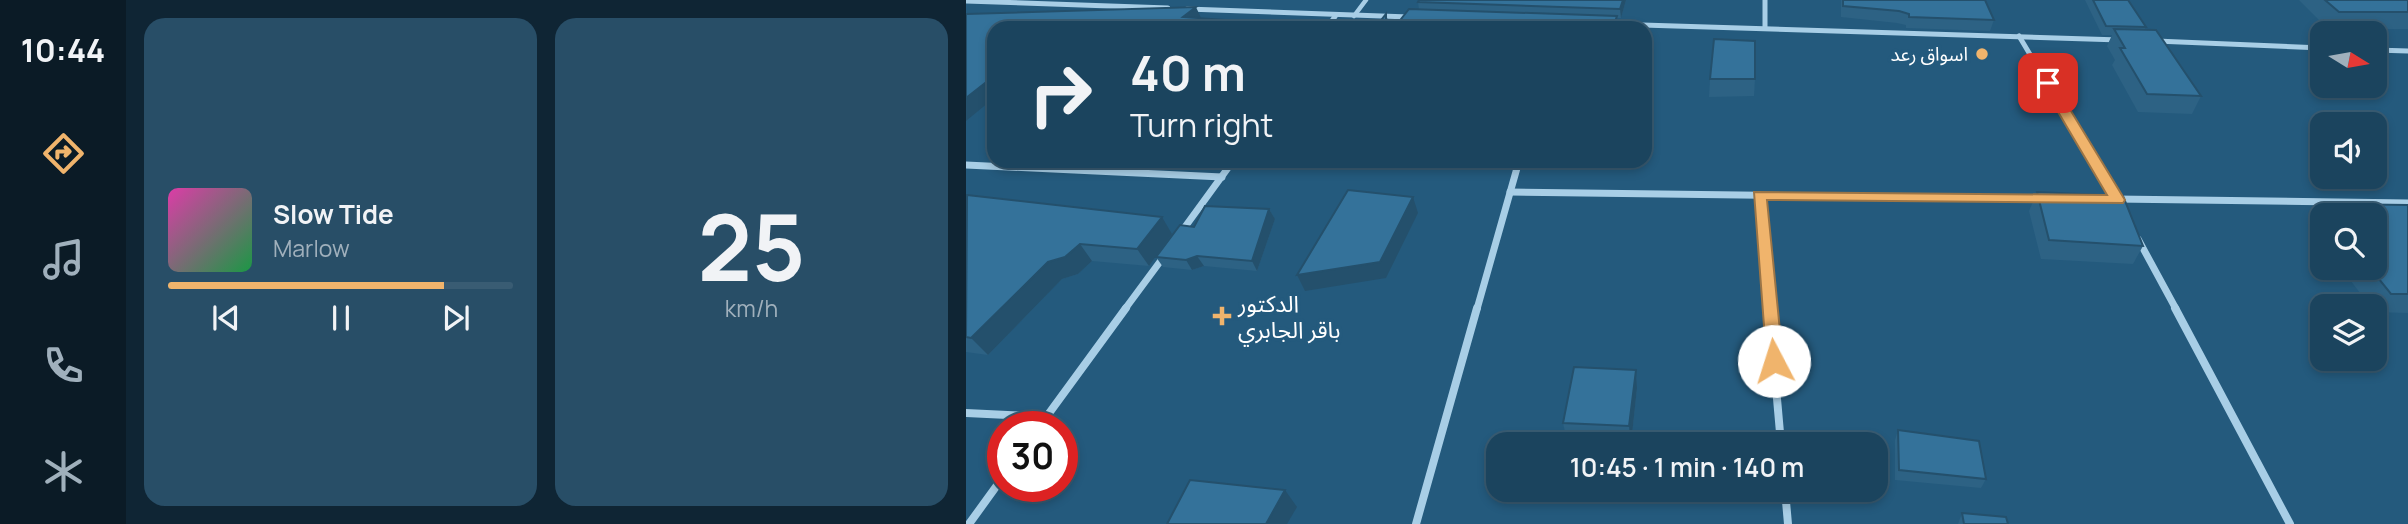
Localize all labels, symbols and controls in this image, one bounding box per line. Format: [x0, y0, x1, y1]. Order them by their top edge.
north arrow [2310, 21, 2387, 98]
map controls [2310, 21, 2387, 371]
text: 10:44 [21, 28, 105, 72]
text: 40 m [1130, 39, 1246, 106]
place label: اسواق رعد [1890, 41, 1968, 67]
marker: اسواق رعد [1974, 46, 1990, 62]
icon: right [1015, 49, 1106, 140]
pin [2018, 53, 2078, 113]
icon: arrive [2029, 64, 2067, 102]
text: Turn right [1130, 103, 1273, 147]
button: sound [2310, 112, 2387, 189]
icon: directions [39, 129, 88, 178]
text: 25 [698, 184, 805, 308]
text: Slow Tide [273, 196, 394, 232]
button: search [2310, 203, 2387, 280]
text: Marlow [273, 232, 350, 264]
icon: music [39, 235, 88, 284]
place label: الدكتور باقر الجابري [1237, 287, 1340, 347]
text: km/h [725, 292, 778, 324]
button: layers [2310, 294, 2387, 371]
icon: previous [207, 299, 245, 337]
icon: pause [322, 299, 360, 337]
icon: next [437, 299, 475, 337]
marker: الدكتور باقر الجابري [1212, 306, 1232, 326]
position arrow [1737, 324, 1811, 398]
icon: phone [39, 341, 88, 390]
speed limit sign: 30 [987, 411, 1078, 502]
icon: climate [39, 447, 88, 496]
text: 10:45 · 1 min · 140 m [1570, 449, 1804, 485]

